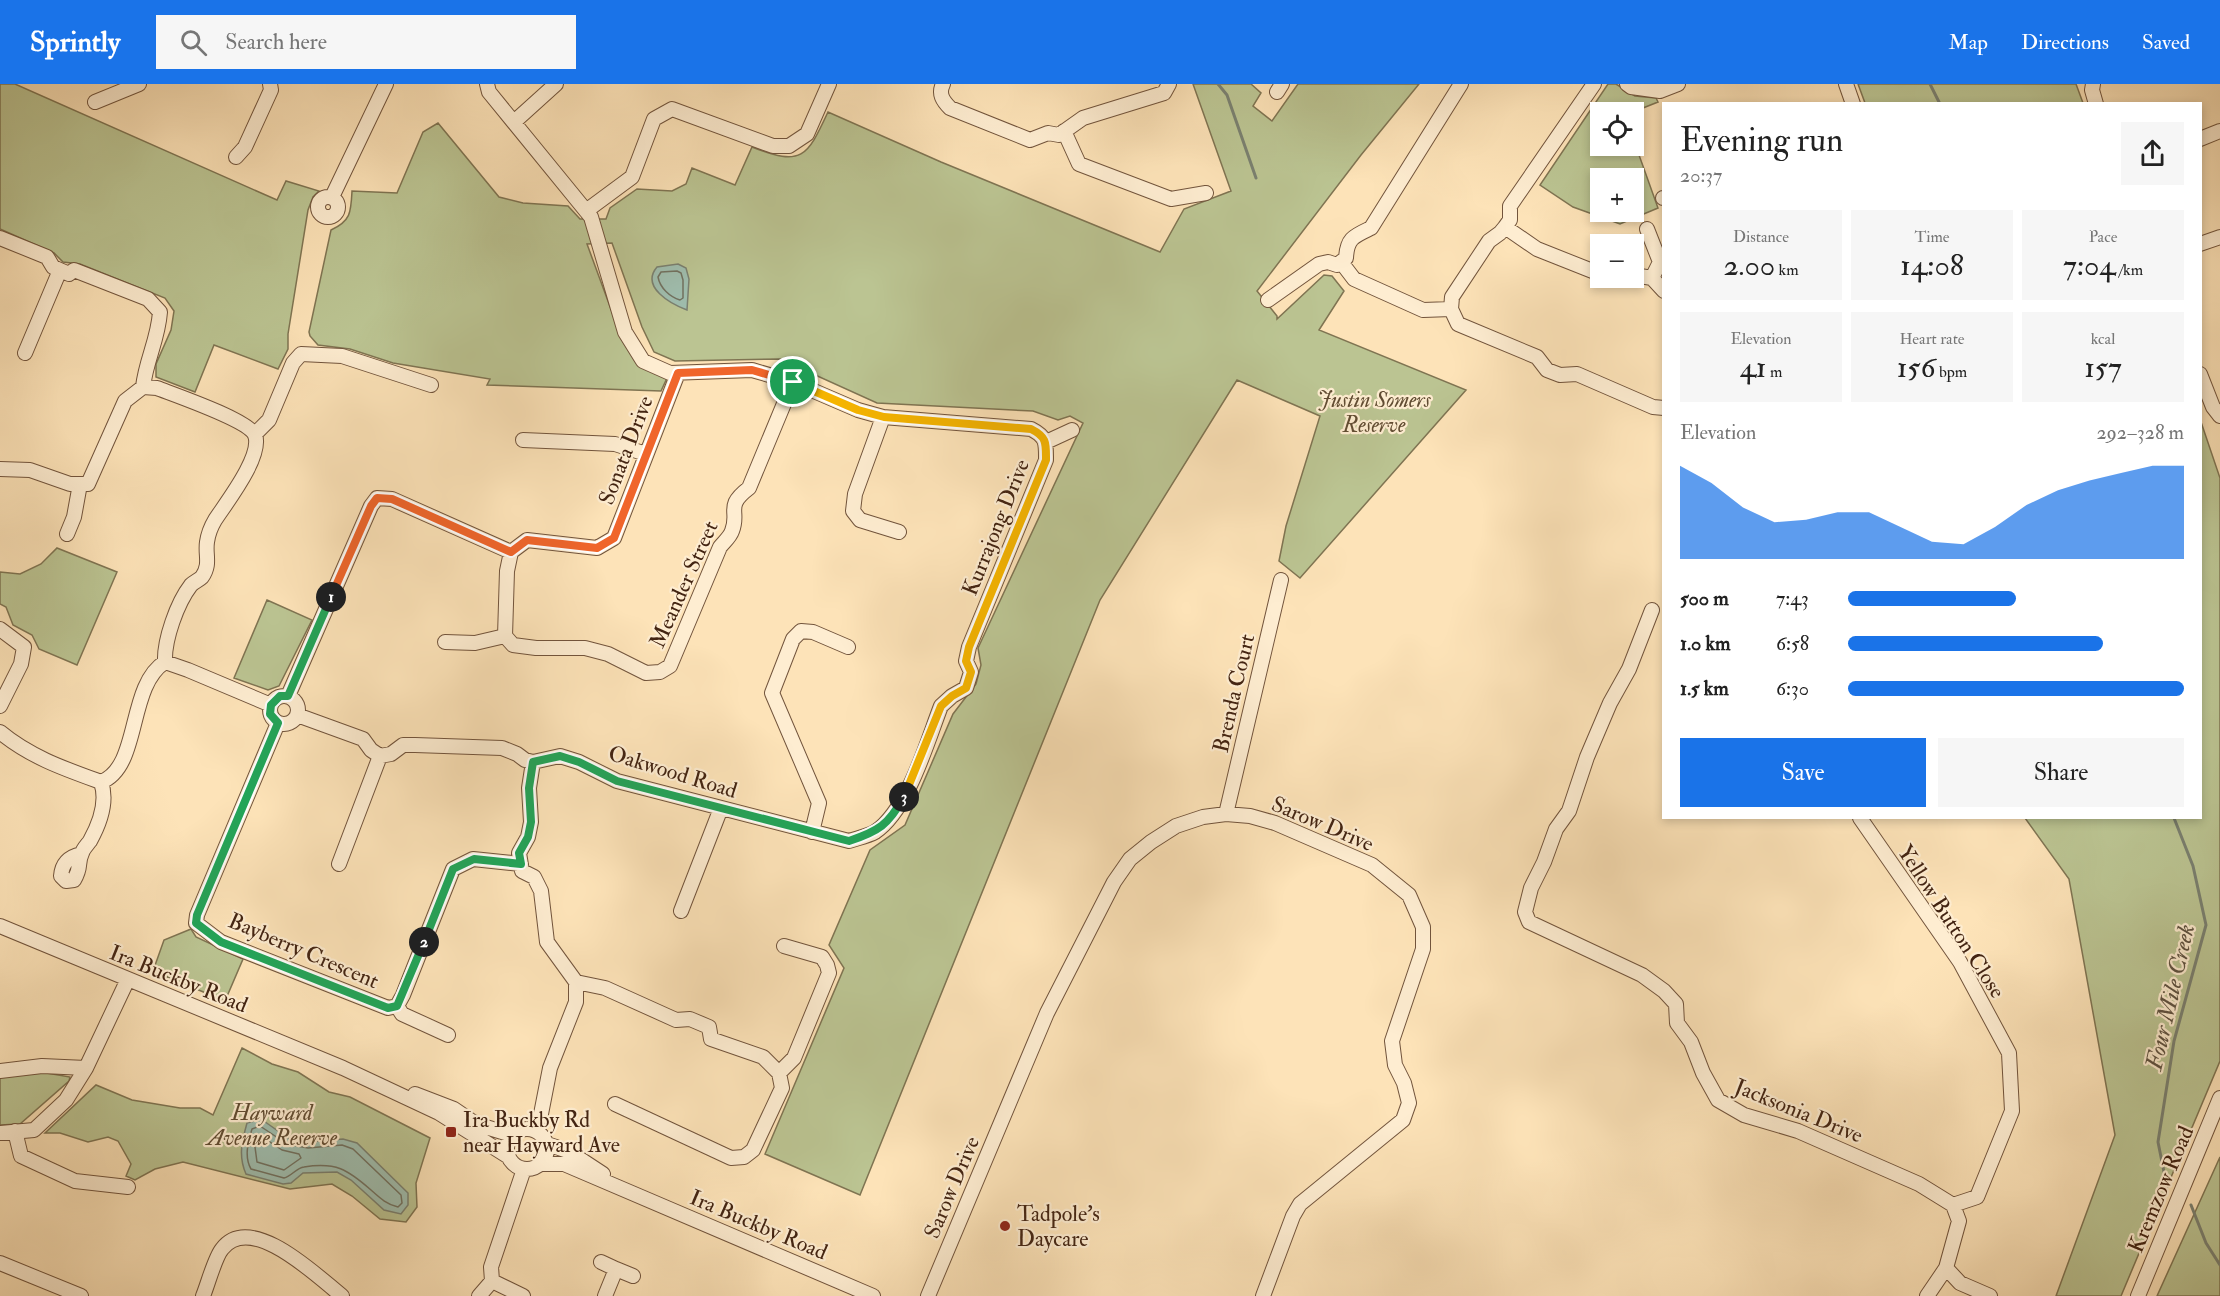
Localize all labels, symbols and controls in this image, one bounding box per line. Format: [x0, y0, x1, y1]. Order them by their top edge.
search box [156, 15, 576, 69]
text: Sprintly [30, 25, 120, 60]
icon: search [177, 26, 210, 59]
text: Search here [225, 28, 327, 56]
text: Map [1948, 29, 1988, 56]
text: Directions [2021, 29, 2109, 56]
text: Saved [2142, 29, 2190, 56]
map controls [1590, 102, 1644, 288]
button: locate [1590, 102, 1644, 156]
text: Evening run [1680, 120, 1843, 161]
button: share [2121, 122, 2184, 185]
text: 20:37 [1680, 163, 1722, 188]
button: + [1590, 168, 1644, 222]
text: Distance [1733, 227, 1789, 247]
text: Time [1915, 227, 1949, 247]
text: Pace [2089, 227, 2117, 247]
button: − [1590, 234, 1644, 288]
text: 2.00 [1723, 247, 1775, 284]
text: 14:08 [1900, 247, 1964, 284]
text: 7:04 [2063, 247, 2116, 284]
text: km [1775, 260, 1799, 280]
text: /km [2116, 260, 2143, 280]
text: Elevation [1731, 329, 1791, 349]
text: Heart rate [1899, 329, 1965, 349]
text: kcal [2091, 329, 2115, 349]
text: 41 [1740, 349, 1767, 386]
text: 156 [1897, 349, 1936, 386]
text: 157 [2084, 349, 2122, 386]
pin [767, 356, 818, 407]
text: m [1767, 362, 1782, 382]
text: bpm [1936, 362, 1967, 382]
icon: arrive [776, 365, 809, 398]
park label: Justin Somers Reserve [1318, 386, 1431, 439]
street label: Sonata Drive [592, 392, 660, 509]
text: Elevation [1680, 420, 1756, 445]
text: 292–328 m [2096, 420, 2184, 445]
street label: Kurrajong Drive [956, 455, 1036, 600]
street label: Meander Street [643, 516, 724, 652]
pin: 1 [316, 582, 346, 612]
text: 500 m [1680, 586, 1729, 611]
text: 7:43 [1776, 586, 1809, 611]
text: 1 [328, 587, 334, 607]
street label: Brenda Court [1207, 631, 1261, 755]
text: 1.0 km [1680, 631, 1731, 656]
text: 6:58 [1776, 631, 1809, 656]
text: 1.5 km [1680, 676, 1729, 701]
text: 6:30 [1776, 676, 1809, 701]
button: Save [1680, 738, 1926, 807]
button: Share [1938, 738, 2184, 807]
street label: Oakwood Road [605, 739, 741, 805]
pin: 3 [889, 782, 919, 812]
text: 3 [901, 787, 907, 807]
street label: Sarow Drive [1267, 790, 1378, 858]
street label: Yellow Button Close [1891, 839, 2011, 1004]
street label: Bayberry Crescent [224, 907, 383, 995]
water label: Four Mile Creek [2138, 921, 2202, 1074]
pin: 2 [409, 927, 439, 957]
text: 2 [420, 932, 428, 952]
street label: Ira Buckby Road [105, 938, 252, 1019]
street label: Jacksonia Drive [1729, 1072, 1867, 1149]
park label: Hayward Avenue Reserve [205, 1099, 338, 1152]
place label: Ira Buckby Rd near Hayward Ave [463, 1106, 620, 1159]
street label: Kremzow Road [2122, 1122, 2200, 1257]
marker: Ira Buckby Rd near Hayward Ave [444, 1125, 458, 1139]
street label: Sarow Drive [918, 1132, 986, 1243]
street label: Ira Buckby Road [686, 1183, 832, 1267]
place label: Tadpole's Daycare [1017, 1200, 1100, 1253]
marker: Tadpole's Daycare [998, 1219, 1012, 1233]

